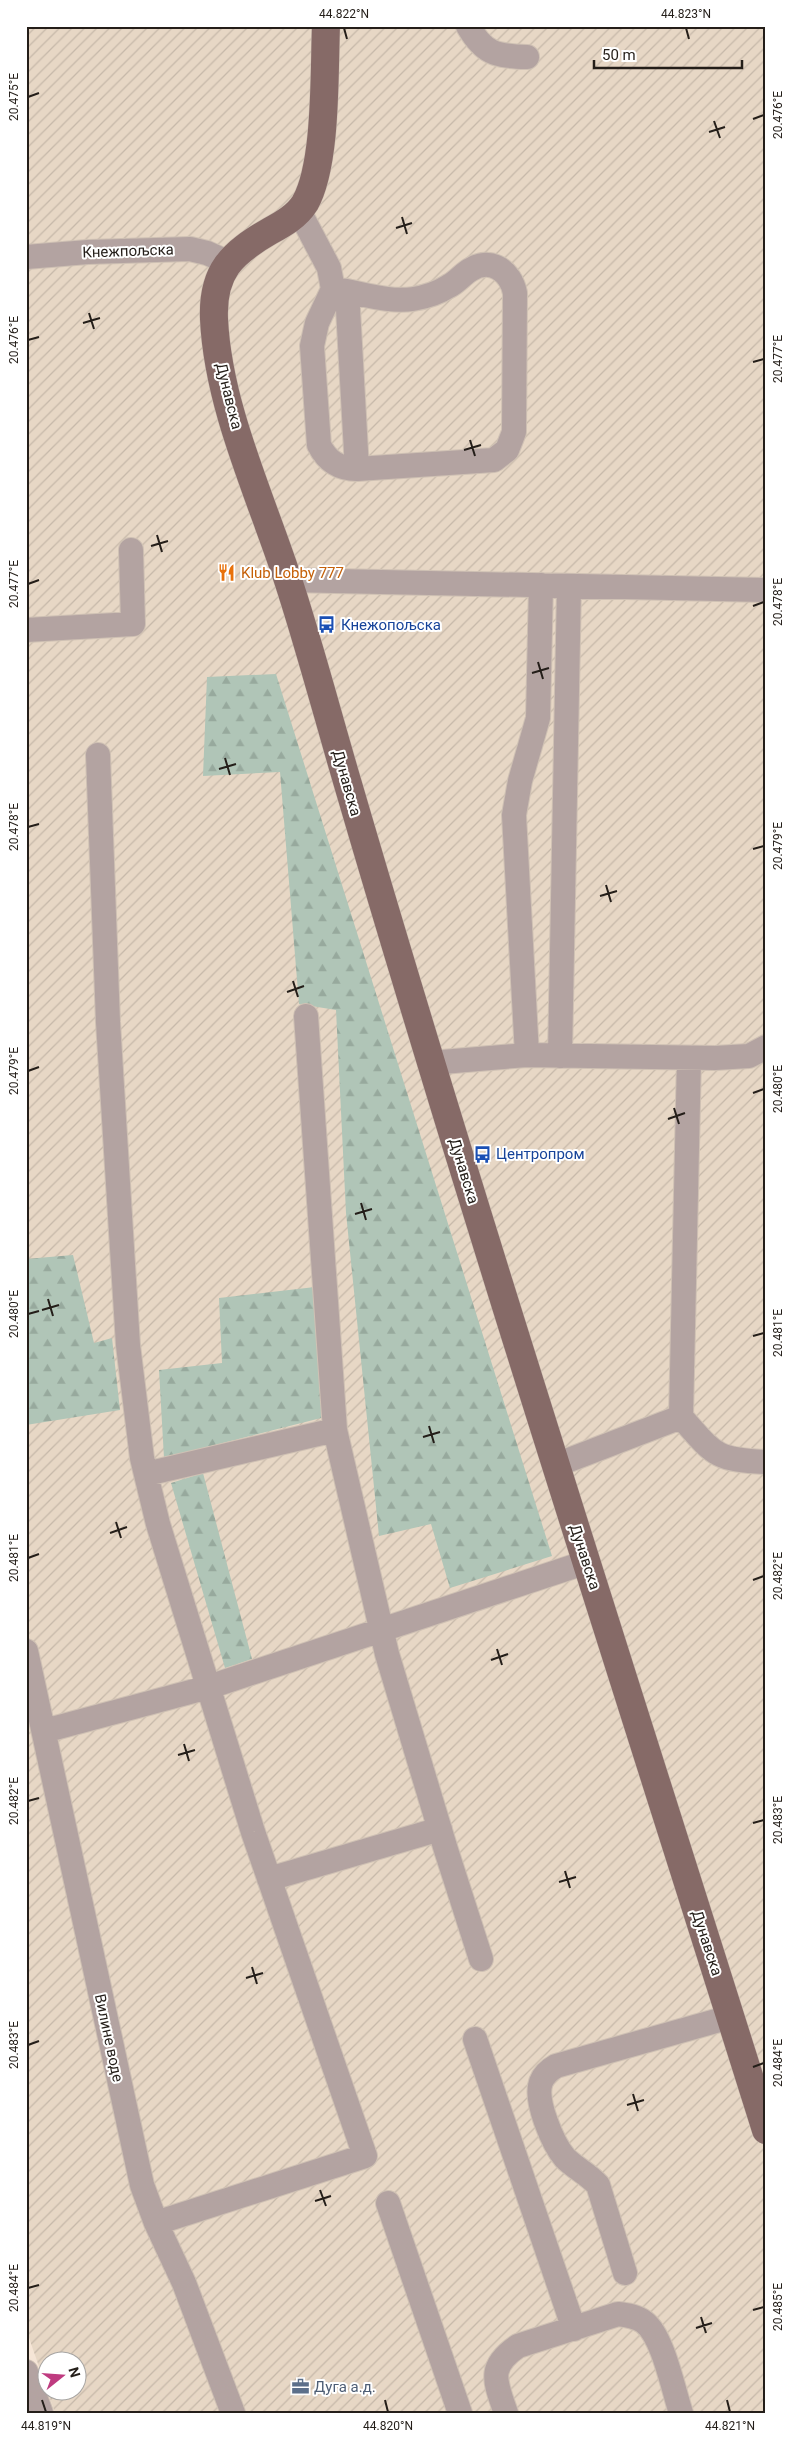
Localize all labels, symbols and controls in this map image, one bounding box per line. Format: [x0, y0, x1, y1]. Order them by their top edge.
text: 44.822°N [319, 7, 369, 21]
text: 44.823°N [661, 7, 711, 21]
scale bar [594, 38, 742, 70]
text: 50 m [602, 46, 636, 64]
text: 20.475°E [7, 73, 21, 121]
text: 20.476°E [771, 91, 785, 139]
street label: Кнежпољска [82, 240, 174, 262]
text: 20.476°E [7, 316, 21, 364]
text: 20.477°E [771, 335, 785, 383]
street label: Дунавска [212, 361, 246, 431]
text: 20.477°E [7, 560, 21, 608]
restaurant icon: Klub Lobby 777 [217, 563, 237, 583]
place label: Klub Lobby 777 [241, 564, 344, 582]
text: 20.478°E [771, 578, 785, 626]
bus stop icon: Кнежопољска [317, 615, 337, 635]
place label: Кнежопољска [341, 616, 441, 634]
street label: Дунавска [329, 748, 365, 818]
text: 20.478°E [7, 803, 21, 851]
text: 20.479°E [771, 822, 785, 870]
text: 20.479°E [7, 1047, 21, 1095]
text: 20.480°E [771, 1065, 785, 1113]
street label: Дунавска [445, 1136, 483, 1206]
bus stop icon: Центропром [472, 1144, 492, 1164]
place label: Центропром [496, 1145, 585, 1163]
text: 20.480°E [7, 1290, 21, 1338]
text: 20.481°E [771, 1309, 785, 1357]
street label: Дунавска [566, 1522, 604, 1592]
text: 20.481°E [7, 1534, 21, 1582]
text: 20.482°E [771, 1552, 785, 1600]
text: 20.482°E [7, 1777, 21, 1825]
text: 20.483°E [771, 1796, 785, 1844]
street label: Дунавска [688, 1908, 726, 1978]
street label: Вилине воде [91, 1992, 127, 2084]
text: 20.483°E [7, 2021, 21, 2069]
text: 20.484°E [771, 2039, 785, 2087]
text: 20.484°E [7, 2264, 21, 2312]
text: 20.485°E [771, 2283, 785, 2331]
north arrow [38, 2352, 88, 2402]
text: N [65, 2365, 84, 2379]
office icon: Дуга а.д. [290, 2377, 310, 2397]
place label: Дуга а.д. [314, 2378, 376, 2396]
text: 44.819°N [21, 2419, 71, 2433]
text: 44.820°N [363, 2419, 413, 2433]
text: 44.821°N [705, 2419, 755, 2433]

